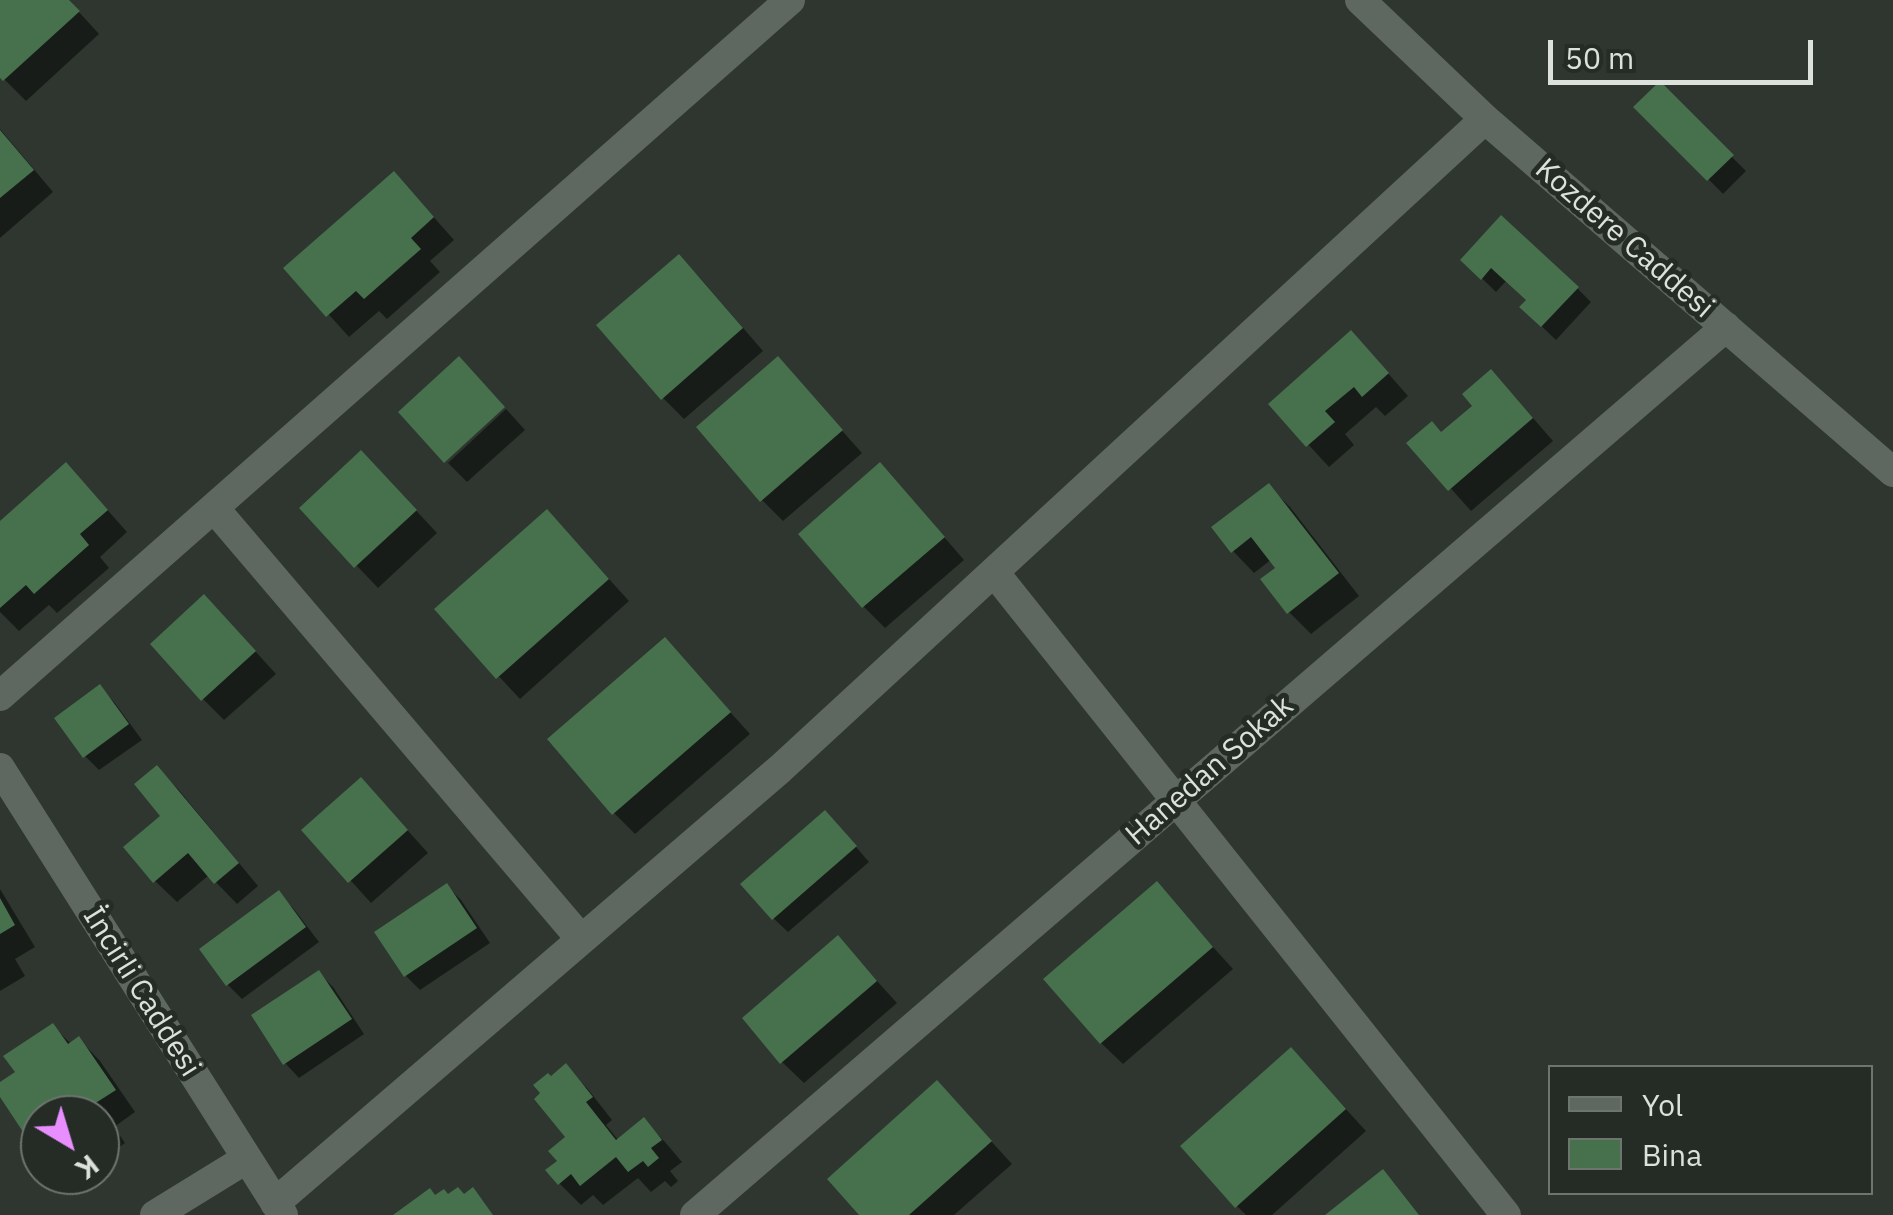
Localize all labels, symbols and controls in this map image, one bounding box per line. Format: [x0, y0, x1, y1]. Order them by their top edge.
scale bar [1553, 20, 1818, 82]
text: 50 m [1565, 38, 1634, 77]
street label: Kozdere Caddesi [1527, 152, 1721, 326]
street label: Hanedan Sokak [1119, 689, 1301, 853]
street label: İncirli Caddesi [74, 900, 208, 1084]
legend [1548, 1065, 1873, 1195]
text: Yol [1642, 1085, 1683, 1124]
north arrow [20, 1095, 120, 1195]
text: Bina [1642, 1135, 1702, 1174]
text: K [68, 1147, 107, 1188]

